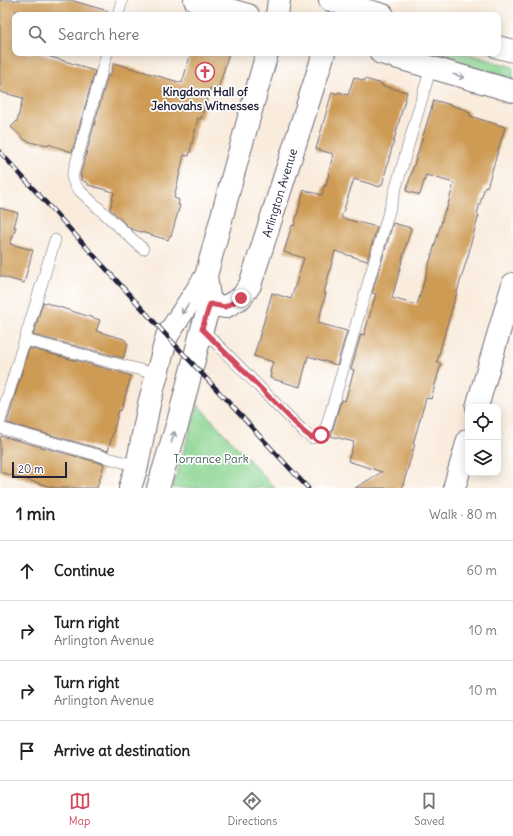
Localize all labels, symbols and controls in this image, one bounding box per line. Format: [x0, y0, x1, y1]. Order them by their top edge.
search box [12, 12, 501, 56]
icon: search [26, 23, 48, 45]
text: Search here [58, 25, 139, 44]
church icon: Kingdom Hall of Jehovahs Witnesses [194, 61, 216, 83]
one-way arrow [452, 73, 465, 80]
place label: Kingdom Hall of Jehovahs Witnesses [151, 84, 260, 113]
street label: Arlington Avenue [259, 146, 300, 239]
route end [232, 289, 250, 307]
one-way arrow [180, 303, 188, 315]
map controls [465, 404, 501, 476]
button: locate [465, 404, 501, 440]
route start [312, 426, 330, 444]
one-way arrow [170, 431, 177, 444]
button: layers [465, 440, 501, 476]
park label: Torrance Park [173, 451, 249, 466]
scale bar [12, 460, 67, 479]
text: 20 m [18, 462, 44, 476]
text: 1 min [16, 503, 55, 525]
text: Walk · 80 m [429, 506, 497, 523]
icon: ahead [16, 560, 38, 582]
text: Continue [54, 561, 115, 580]
text: 60 m [466, 562, 497, 579]
text: Turn right [54, 613, 119, 632]
icon: right [16, 620, 38, 642]
text: 10 m [469, 622, 497, 639]
text: Arlington Avenue [54, 632, 154, 649]
text: Turn right [54, 673, 119, 692]
icon: right [16, 680, 38, 702]
text: 10 m [469, 682, 497, 699]
text: Arlington Avenue [54, 692, 154, 709]
icon: arrive [16, 740, 38, 762]
text: Arrive at destination [54, 741, 190, 760]
tab: Map [69, 790, 91, 828]
tab: Directions [228, 790, 277, 828]
tab: Saved [414, 790, 444, 828]

